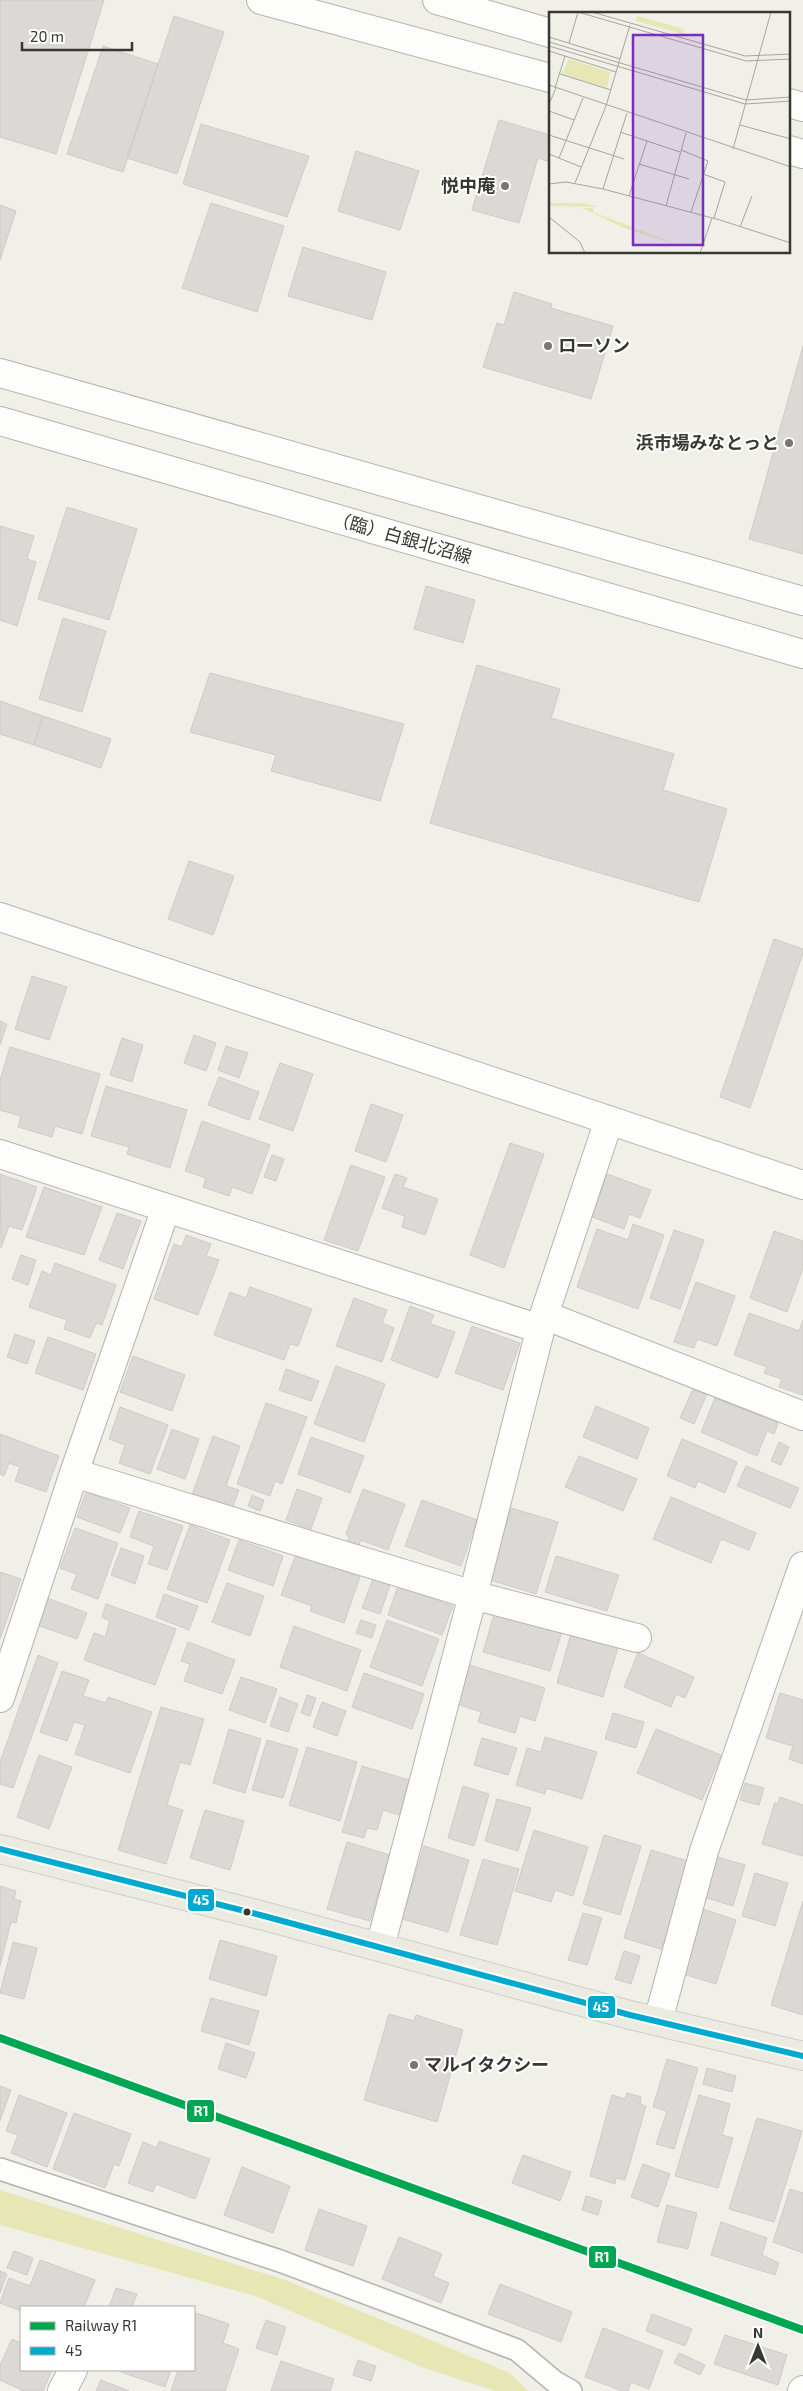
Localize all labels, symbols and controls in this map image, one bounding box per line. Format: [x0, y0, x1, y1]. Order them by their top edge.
inset map [549, 12, 790, 254]
scale bar [22, 20, 132, 52]
text: 20 m [30, 27, 64, 45]
place label: 悦中庵 [441, 174, 495, 196]
marker: 悦中庵 [499, 180, 511, 192]
place label: ローソン [558, 334, 630, 356]
marker: ローソン [542, 340, 554, 352]
place label: 浜市場みなとっと [636, 431, 779, 453]
marker: 浜市場みなとっと [783, 437, 795, 449]
street label: （臨）白銀北沼線 [330, 507, 475, 567]
line badge: 45 [187, 1888, 215, 1912]
text: 45 [193, 1891, 210, 1908]
unlabelled marker [242, 1907, 252, 1917]
line badge: 45 [587, 1995, 616, 2019]
text: 45 [593, 1998, 610, 2015]
place label: マルイタクシー [424, 2053, 549, 2075]
marker: マルイタクシー [408, 2059, 420, 2071]
line badge: R1 [186, 2099, 215, 2123]
text: R1 [193, 2102, 209, 2119]
line badge: R1 [588, 2245, 617, 2269]
text: R1 [594, 2248, 610, 2265]
legend [20, 2306, 195, 2371]
text: Railway R1 [65, 2316, 137, 2334]
north arrow [733, 2321, 783, 2371]
text: N [753, 2324, 763, 2341]
text: 45 [65, 2341, 82, 2359]

